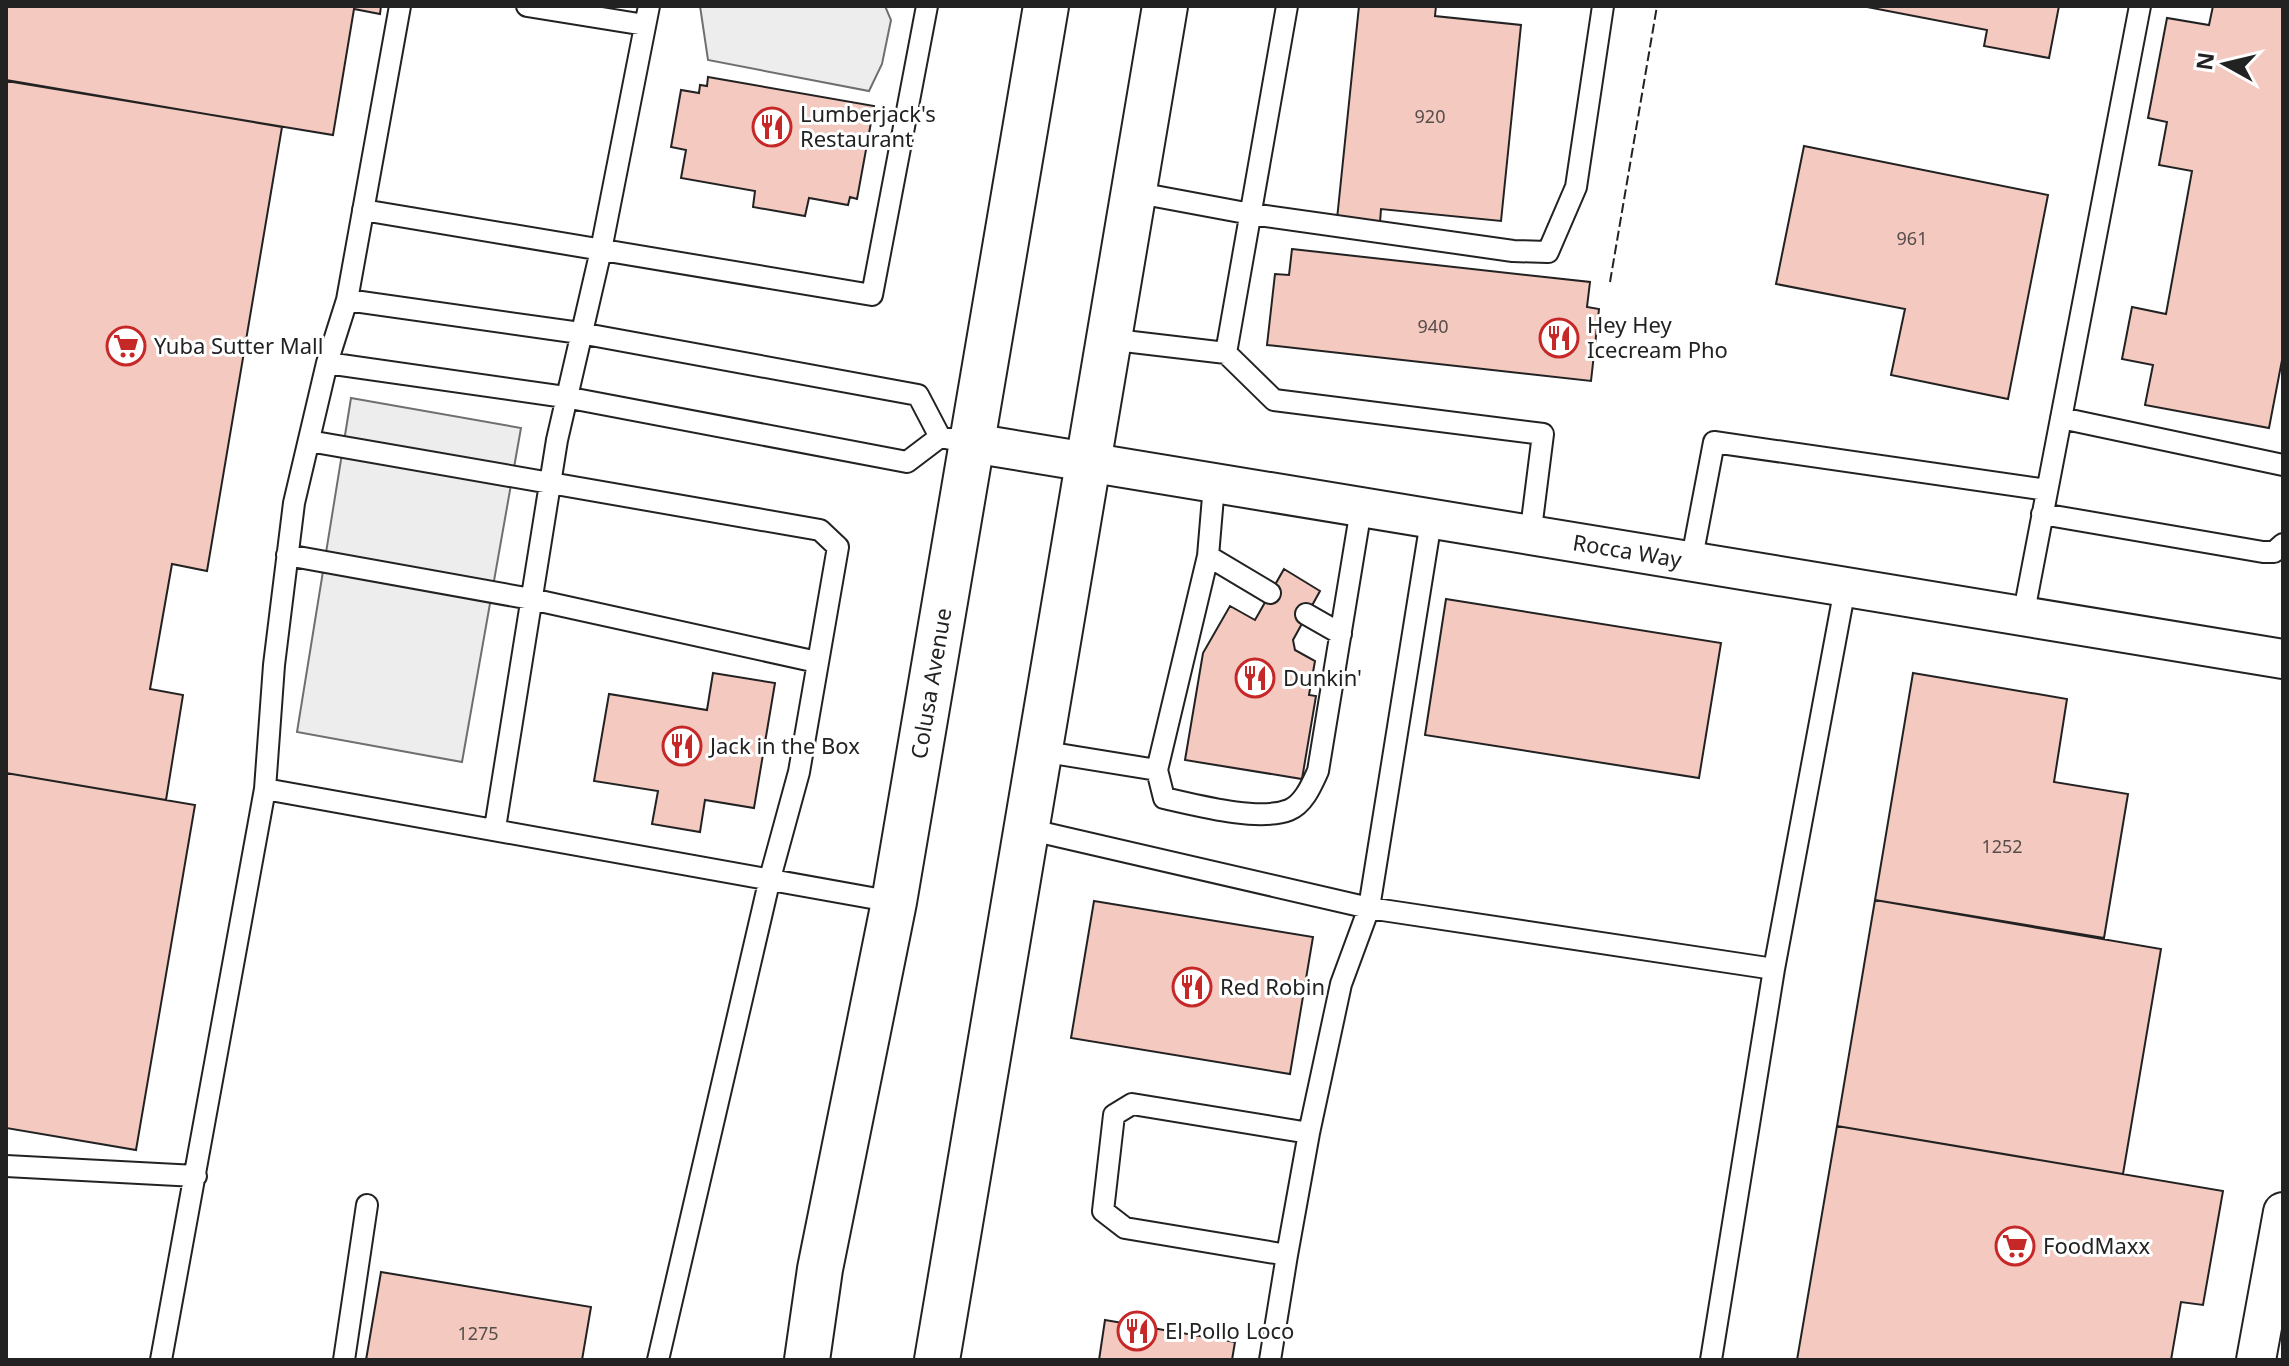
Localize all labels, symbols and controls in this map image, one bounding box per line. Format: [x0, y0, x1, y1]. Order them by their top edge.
north arrow [2185, 24, 2265, 104]
text: N [2188, 50, 2220, 72]
place label: Lumberjack's Restaurant [800, 98, 936, 153]
house number: 920 [1415, 104, 1445, 128]
restaurant icon: Lumberjack's Restaurant [751, 106, 793, 148]
house number: 961 [1897, 226, 1927, 250]
place label: Hey Hey Icecream Pho [1587, 309, 1728, 364]
house number: 940 [1418, 314, 1448, 338]
restaurant icon: Hey Hey Icecream Pho [1538, 317, 1580, 359]
supermarket icon: Yuba Sutter Mall [105, 325, 147, 367]
place label: Yuba Sutter Mall [154, 330, 323, 360]
street label: Rocca Way [1571, 526, 1685, 574]
street label: Colusa Avenue [903, 606, 958, 761]
restaurant icon: Dunkin' [1234, 657, 1276, 699]
place label: Dunkin' [1283, 662, 1362, 692]
restaurant icon: Jack in the Box [661, 725, 703, 767]
place label: Jack in the Box [708, 730, 860, 760]
house number: 1252 [1981, 834, 2023, 858]
restaurant icon: Red Robin [1171, 966, 1213, 1008]
place label: Red Robin [1220, 971, 1325, 1001]
supermarket icon: FoodMaxx [1994, 1225, 2036, 1267]
place label: FoodMaxx [2043, 1230, 2151, 1260]
restaurant icon: El Pollo Loco [1116, 1310, 1158, 1352]
place label: El Pollo Loco [1165, 1315, 1294, 1345]
house number: 1275 [457, 1321, 499, 1345]

